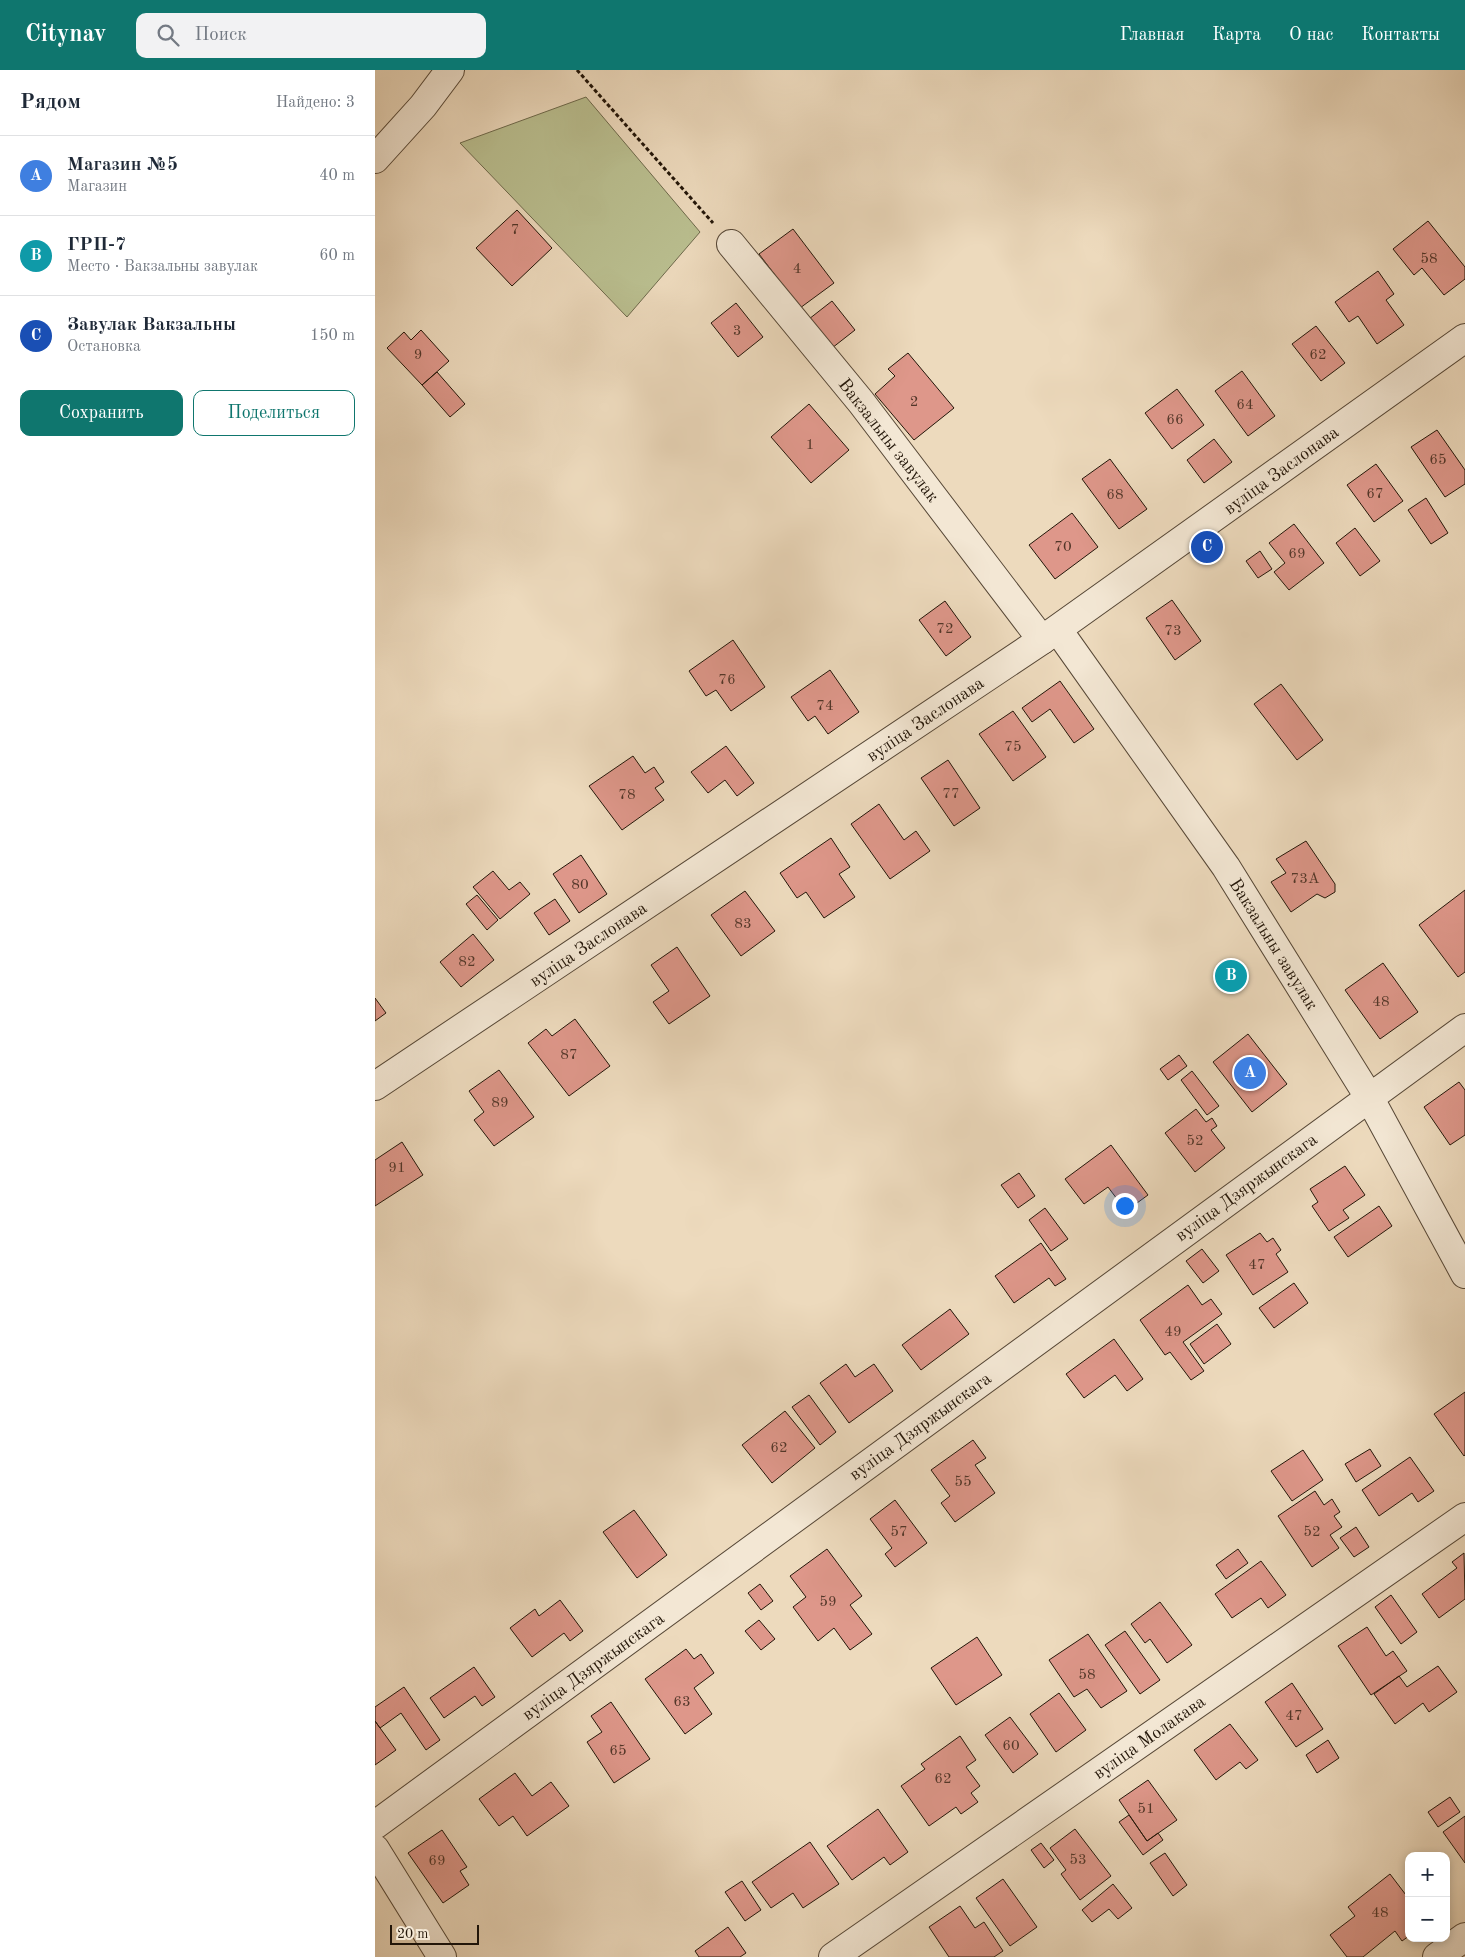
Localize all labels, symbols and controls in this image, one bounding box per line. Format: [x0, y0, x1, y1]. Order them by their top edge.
search box [136, 13, 486, 58]
icon: search [154, 21, 182, 49]
text: Citynav [25, 23, 106, 47]
text: Поиск [194, 26, 247, 45]
text: Главная [1120, 26, 1184, 44]
text: Карта [1212, 26, 1261, 44]
text: О нас [1289, 26, 1333, 44]
text: Контакты [1361, 26, 1440, 44]
text: Рядом [20, 92, 81, 113]
text: Найдено: 3 [276, 95, 355, 111]
text: Магазин №5 [67, 156, 178, 175]
text: A [30, 168, 42, 184]
text: 40 m [319, 168, 355, 184]
text: Магазин [67, 179, 127, 195]
house number: 7 [511, 223, 519, 238]
text: ГРП-7 [67, 236, 126, 255]
text: B [30, 248, 42, 264]
text: 60 m [319, 248, 355, 264]
house number: 58 [1420, 252, 1438, 267]
text: Место · Вакзальны завулак [67, 259, 258, 275]
house number: 4 [793, 262, 801, 277]
text: Завулак Вакзальны [67, 316, 236, 335]
house number: 3 [733, 324, 741, 339]
text: C [31, 328, 41, 344]
text: 150 m [310, 328, 355, 344]
text: Остановка [67, 339, 141, 355]
house number: 9 [414, 348, 422, 363]
house number: 62 [1309, 348, 1327, 363]
street label: Вакзальны завулак [835, 375, 942, 506]
button: Сохранить [20, 390, 183, 436]
button: Поделиться [193, 390, 355, 436]
house number: 2 [910, 395, 918, 410]
house number: 64 [1236, 398, 1254, 413]
house number: 66 [1166, 413, 1184, 428]
street label: вуліца Заслонава [1221, 423, 1342, 518]
house number: 1 [806, 438, 814, 453]
house number: 65 [1429, 453, 1447, 468]
house number: 67 [1366, 487, 1384, 502]
house number: 68 [1106, 488, 1124, 503]
pin: C [1191, 528, 1223, 566]
house number: 70 [1054, 540, 1072, 555]
house number: 69 [1288, 547, 1306, 562]
house number: 72 [936, 622, 954, 637]
house number: 73 [1164, 624, 1182, 639]
house number: 76 [718, 673, 736, 688]
street label: вуліца Заслонава [864, 674, 988, 766]
house number: 74 [816, 699, 834, 714]
house number: 75 [1004, 740, 1022, 755]
house number: 77 [942, 787, 960, 802]
house number: 78 [618, 788, 636, 803]
house number: 73А [1291, 872, 1320, 887]
street label: Вакзальны завулак [1225, 876, 1321, 1013]
house number: 80 [571, 878, 589, 893]
street label: вуліца Заслонава [527, 899, 651, 991]
house number: 83 [734, 917, 752, 932]
house number: 82 [458, 955, 476, 970]
pin: B [1215, 957, 1247, 995]
house number: 48 [1372, 995, 1390, 1010]
house number: 87 [560, 1048, 578, 1063]
pin: A [1234, 1054, 1266, 1092]
house number: 89 [491, 1096, 509, 1111]
street label: вуліца Дзяржынскага [1172, 1130, 1321, 1245]
house number: 52 [1186, 1134, 1204, 1149]
house number: 91 [388, 1161, 406, 1176]
your location [1112, 1193, 1138, 1219]
house number: 47 [1248, 1258, 1266, 1273]
house number: 49 [1164, 1325, 1182, 1340]
street label: вуліца Дзяржынскага [846, 1369, 995, 1484]
house number: 62 [770, 1441, 788, 1456]
house number: 55 [954, 1475, 972, 1490]
house number: 57 [890, 1525, 908, 1540]
house number: 52 [1303, 1525, 1321, 1540]
house number: 59 [819, 1595, 837, 1610]
street label: вуліца Дзяржынскага [519, 1609, 668, 1724]
house number: 58 [1078, 1668, 1096, 1683]
street label: вуліца Молакава [1090, 1692, 1209, 1783]
house number: 63 [673, 1695, 691, 1710]
house number: 47 [1285, 1709, 1303, 1724]
house number: 60 [1002, 1739, 1020, 1754]
house number: 65 [609, 1744, 627, 1759]
house number: 62 [934, 1772, 952, 1787]
house number: 51 [1137, 1802, 1155, 1817]
map controls [1405, 1852, 1450, 1942]
button: + [1405, 1852, 1450, 1897]
house number: 53 [1069, 1853, 1087, 1868]
house number: 69 [428, 1854, 446, 1869]
button: − [1405, 1897, 1450, 1942]
house number: 48 [1371, 1906, 1389, 1921]
scale bar [390, 1922, 479, 1945]
text: 20 m [397, 1927, 428, 1941]

